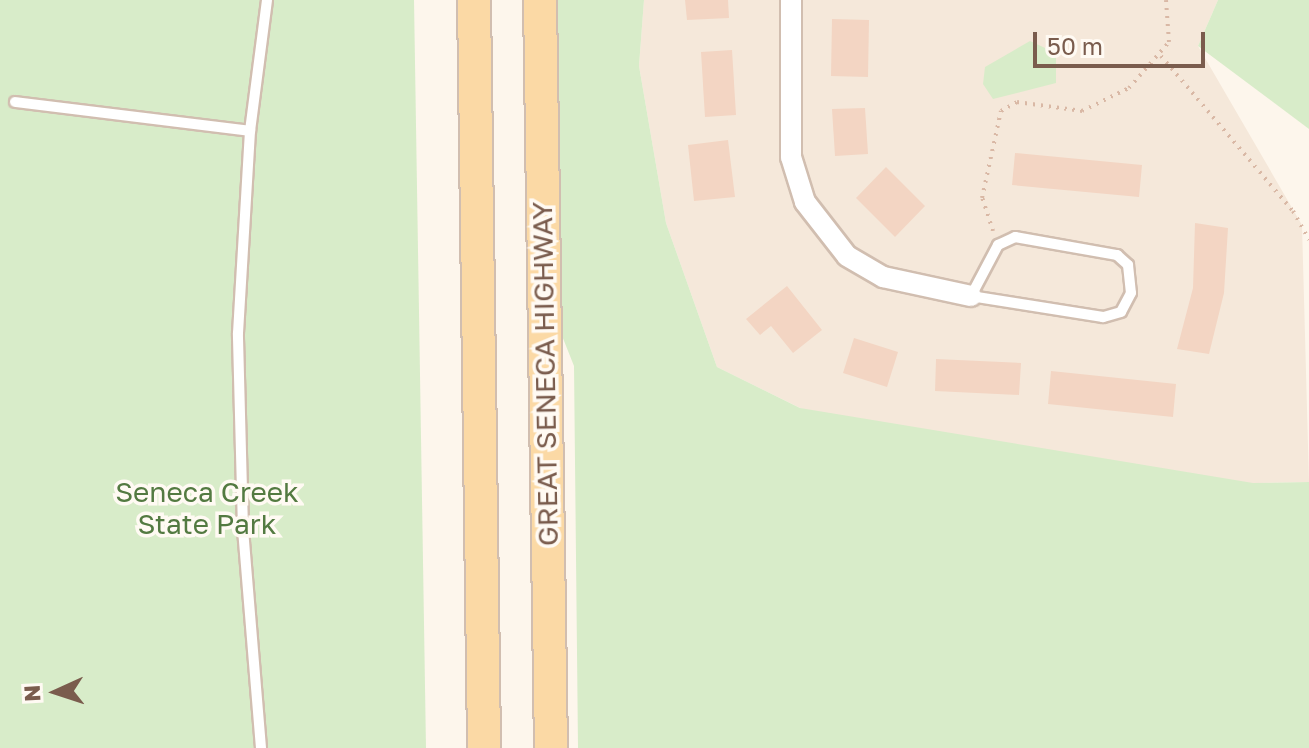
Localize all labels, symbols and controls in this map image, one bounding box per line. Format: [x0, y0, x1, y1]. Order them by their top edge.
scale bar [1037, 16, 1209, 66]
text: 50 m [1047, 31, 1103, 60]
street label: GREAT SENECA HIGHWAY [525, 202, 565, 546]
park label: Seneca Creek State Park [115, 475, 299, 541]
north arrow [16, 652, 96, 732]
text: N [18, 684, 45, 702]

